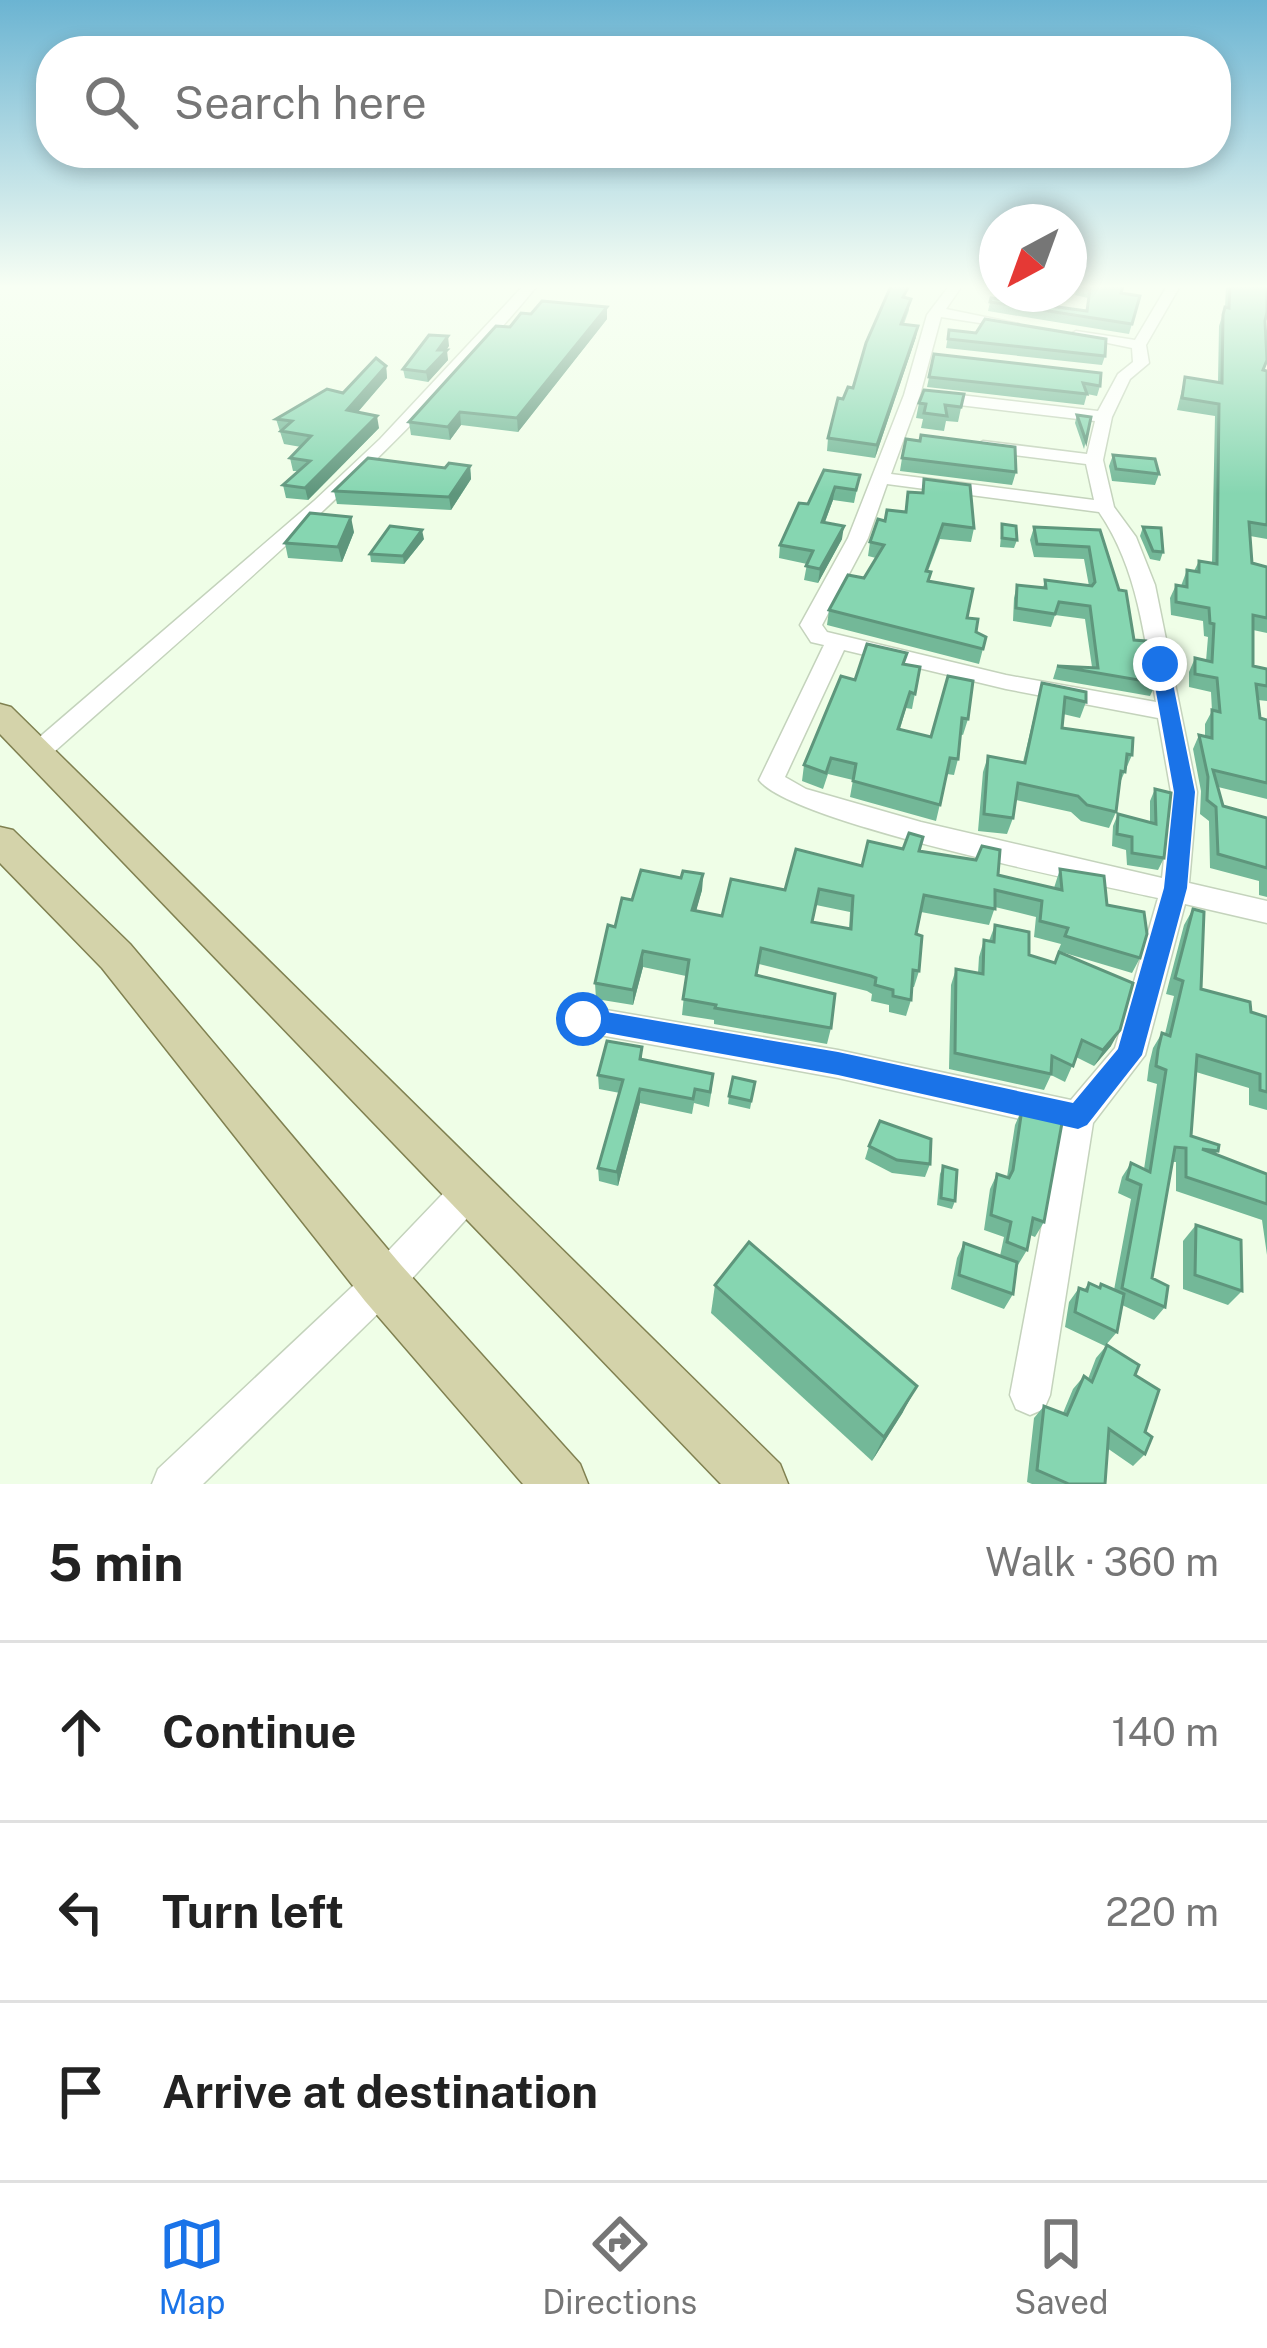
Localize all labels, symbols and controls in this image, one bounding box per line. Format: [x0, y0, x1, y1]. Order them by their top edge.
search box [36, 36, 1231, 168]
icon: search [78, 69, 144, 135]
text: Search here [174, 76, 427, 129]
north arrow [979, 204, 1087, 312]
route end [1133, 637, 1187, 691]
route start [556, 992, 610, 1046]
text: 5 min [48, 1533, 184, 1592]
text: Walk · 360 m [985, 1539, 1219, 1585]
icon: ahead [48, 1699, 114, 1765]
text: Continue [162, 1705, 356, 1758]
text: 140 m [1112, 1709, 1219, 1755]
icon: left [48, 1879, 114, 1945]
text: Turn left [162, 1885, 344, 1938]
text: 220 m [1105, 1889, 1219, 1935]
icon: arrive [48, 2059, 114, 2125]
text: Arrive at destination [162, 2065, 598, 2118]
tab: Map [158, 2211, 225, 2321]
tab: Directions [542, 2211, 697, 2321]
tab: Saved [1014, 2211, 1109, 2321]

